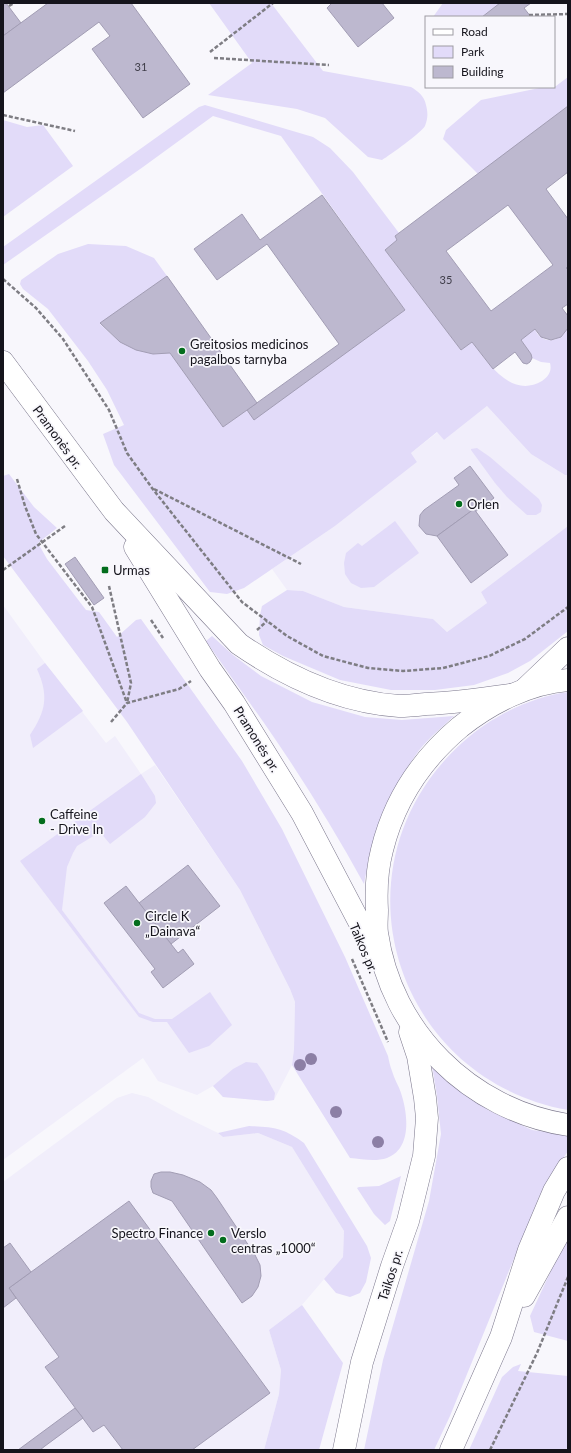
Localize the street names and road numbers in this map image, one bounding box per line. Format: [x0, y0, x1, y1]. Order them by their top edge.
street label: Pramonės pr. [30, 402, 86, 472]
street label: Pramonės pr. [230, 703, 284, 775]
street label: Taikos pr. [346, 921, 382, 975]
street label: Taikos pr. [374, 1247, 406, 1303]

